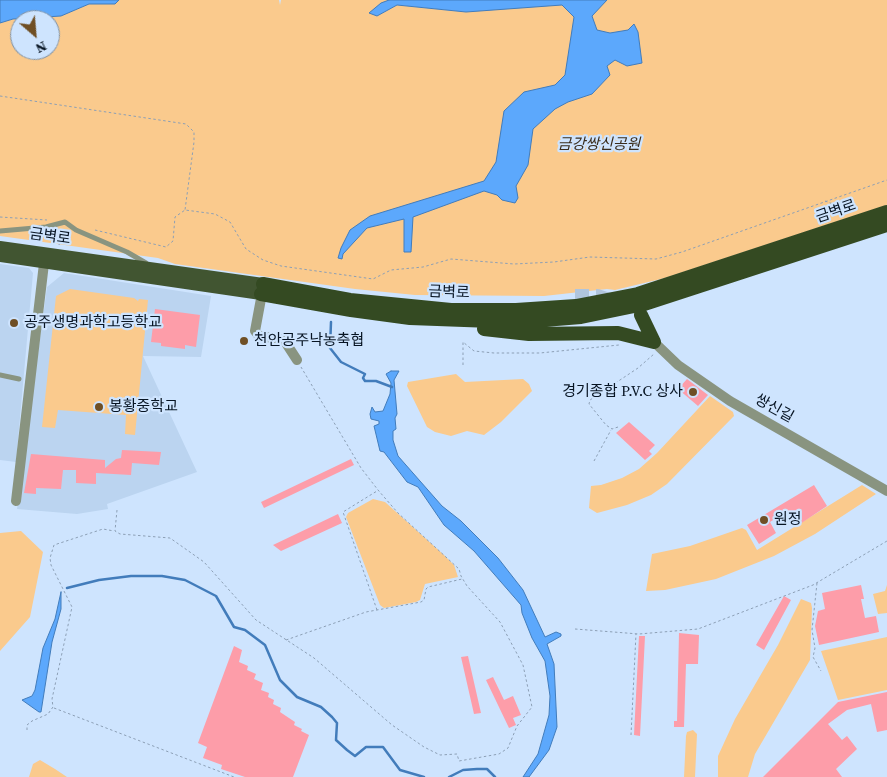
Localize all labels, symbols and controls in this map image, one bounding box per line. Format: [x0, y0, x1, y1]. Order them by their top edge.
north arrow [10, 10, 60, 60]
text: N [32, 36, 50, 59]
park label: 금강쌍신공원 [558, 136, 640, 154]
street label: 금벽로 [813, 197, 859, 227]
street label: 금벽로 [28, 225, 72, 249]
street label: 금벽로 [428, 283, 470, 303]
place label: 공주생명과학고등학교 [24, 314, 162, 332]
marker: 공주생명과학고등학교 [8, 317, 20, 329]
place label: 천안공주낙농축협 [254, 332, 364, 350]
marker: 천안공주낙농축협 [238, 335, 250, 347]
place label: 경기종합 P.V.C 상사 [562, 383, 683, 401]
marker: 경기종합 P.V.C 상사 [687, 386, 699, 398]
street label: 쌍신길 [752, 391, 796, 427]
place label: 봉황중학교 [109, 398, 178, 416]
marker: 봉황중학교 [93, 401, 105, 413]
place label: 원정 [774, 511, 802, 529]
marker: 원정 [758, 514, 770, 526]

